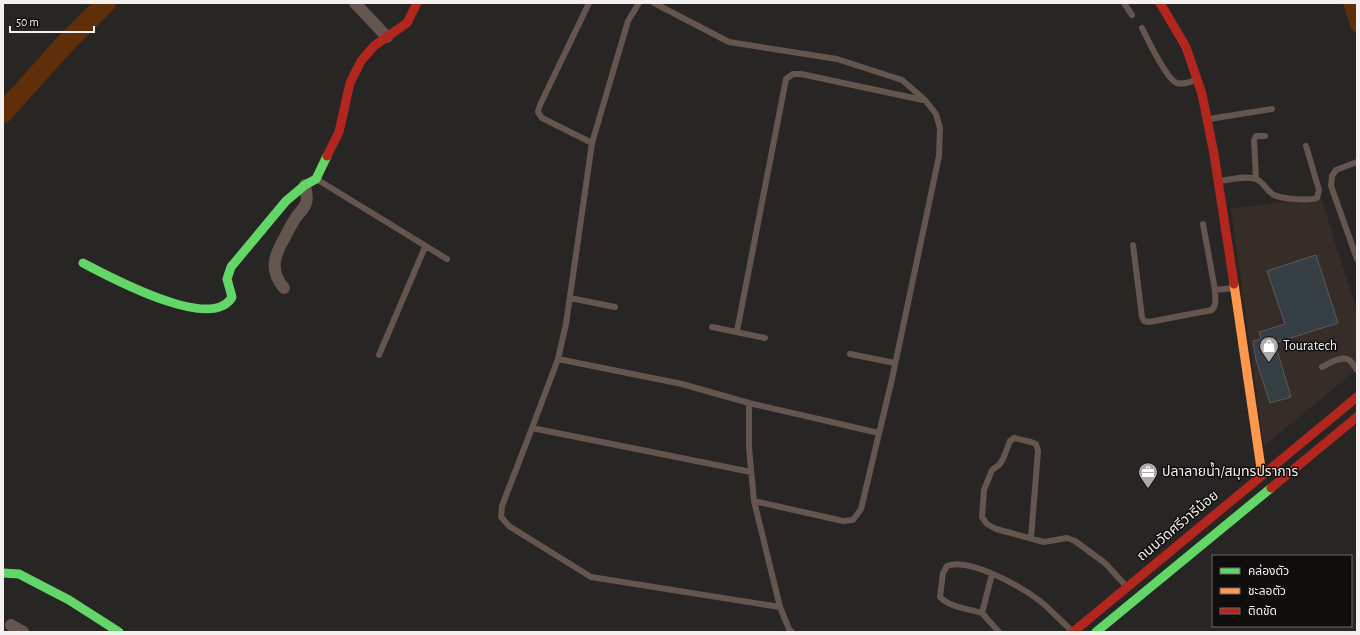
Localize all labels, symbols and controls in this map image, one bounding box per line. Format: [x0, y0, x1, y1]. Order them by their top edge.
scale bar [10, 8, 94, 34]
text: 50 m [16, 16, 39, 28]
shop icon: Touratech [1258, 335, 1280, 363]
place label: Touratech [1283, 339, 1337, 353]
office icon: ปลาลายน้ำ/สมุทรปราการ [1137, 461, 1159, 489]
place label: ปลาลายน้ำ/สมุทรปราการ [1162, 461, 1298, 480]
street label: ถนนวัดศรีวารีน้อย [1134, 487, 1221, 564]
legend [1212, 555, 1352, 627]
text: คล่องตัว [1248, 564, 1289, 577]
text: ชะลอตัว [1248, 585, 1286, 597]
text: ติดขัด [1248, 605, 1277, 617]

